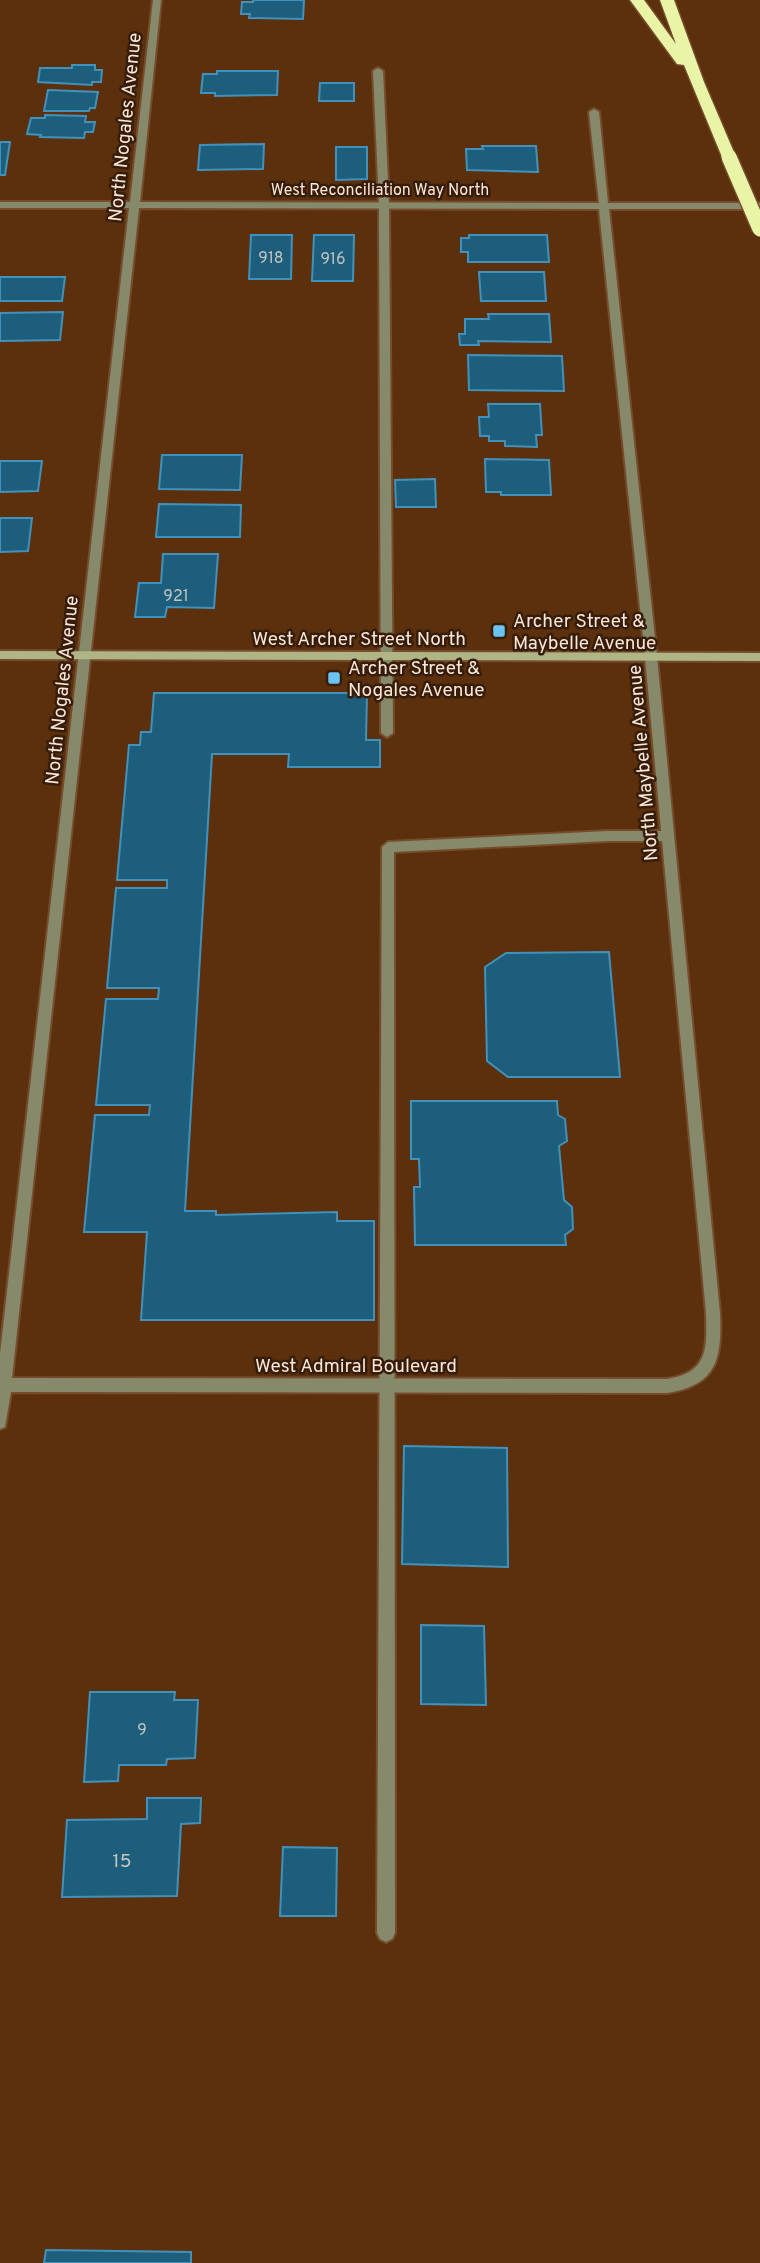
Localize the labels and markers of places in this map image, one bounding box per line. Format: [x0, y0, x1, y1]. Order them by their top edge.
place label: Archer Street & Maybelle Avenue [513, 610, 656, 656]
marker: Archer Street & Maybelle Avenue [491, 623, 507, 639]
place label: Archer Street & Nogales Avenue [348, 657, 484, 703]
marker: Archer Street & Nogales Avenue [326, 670, 342, 686]

